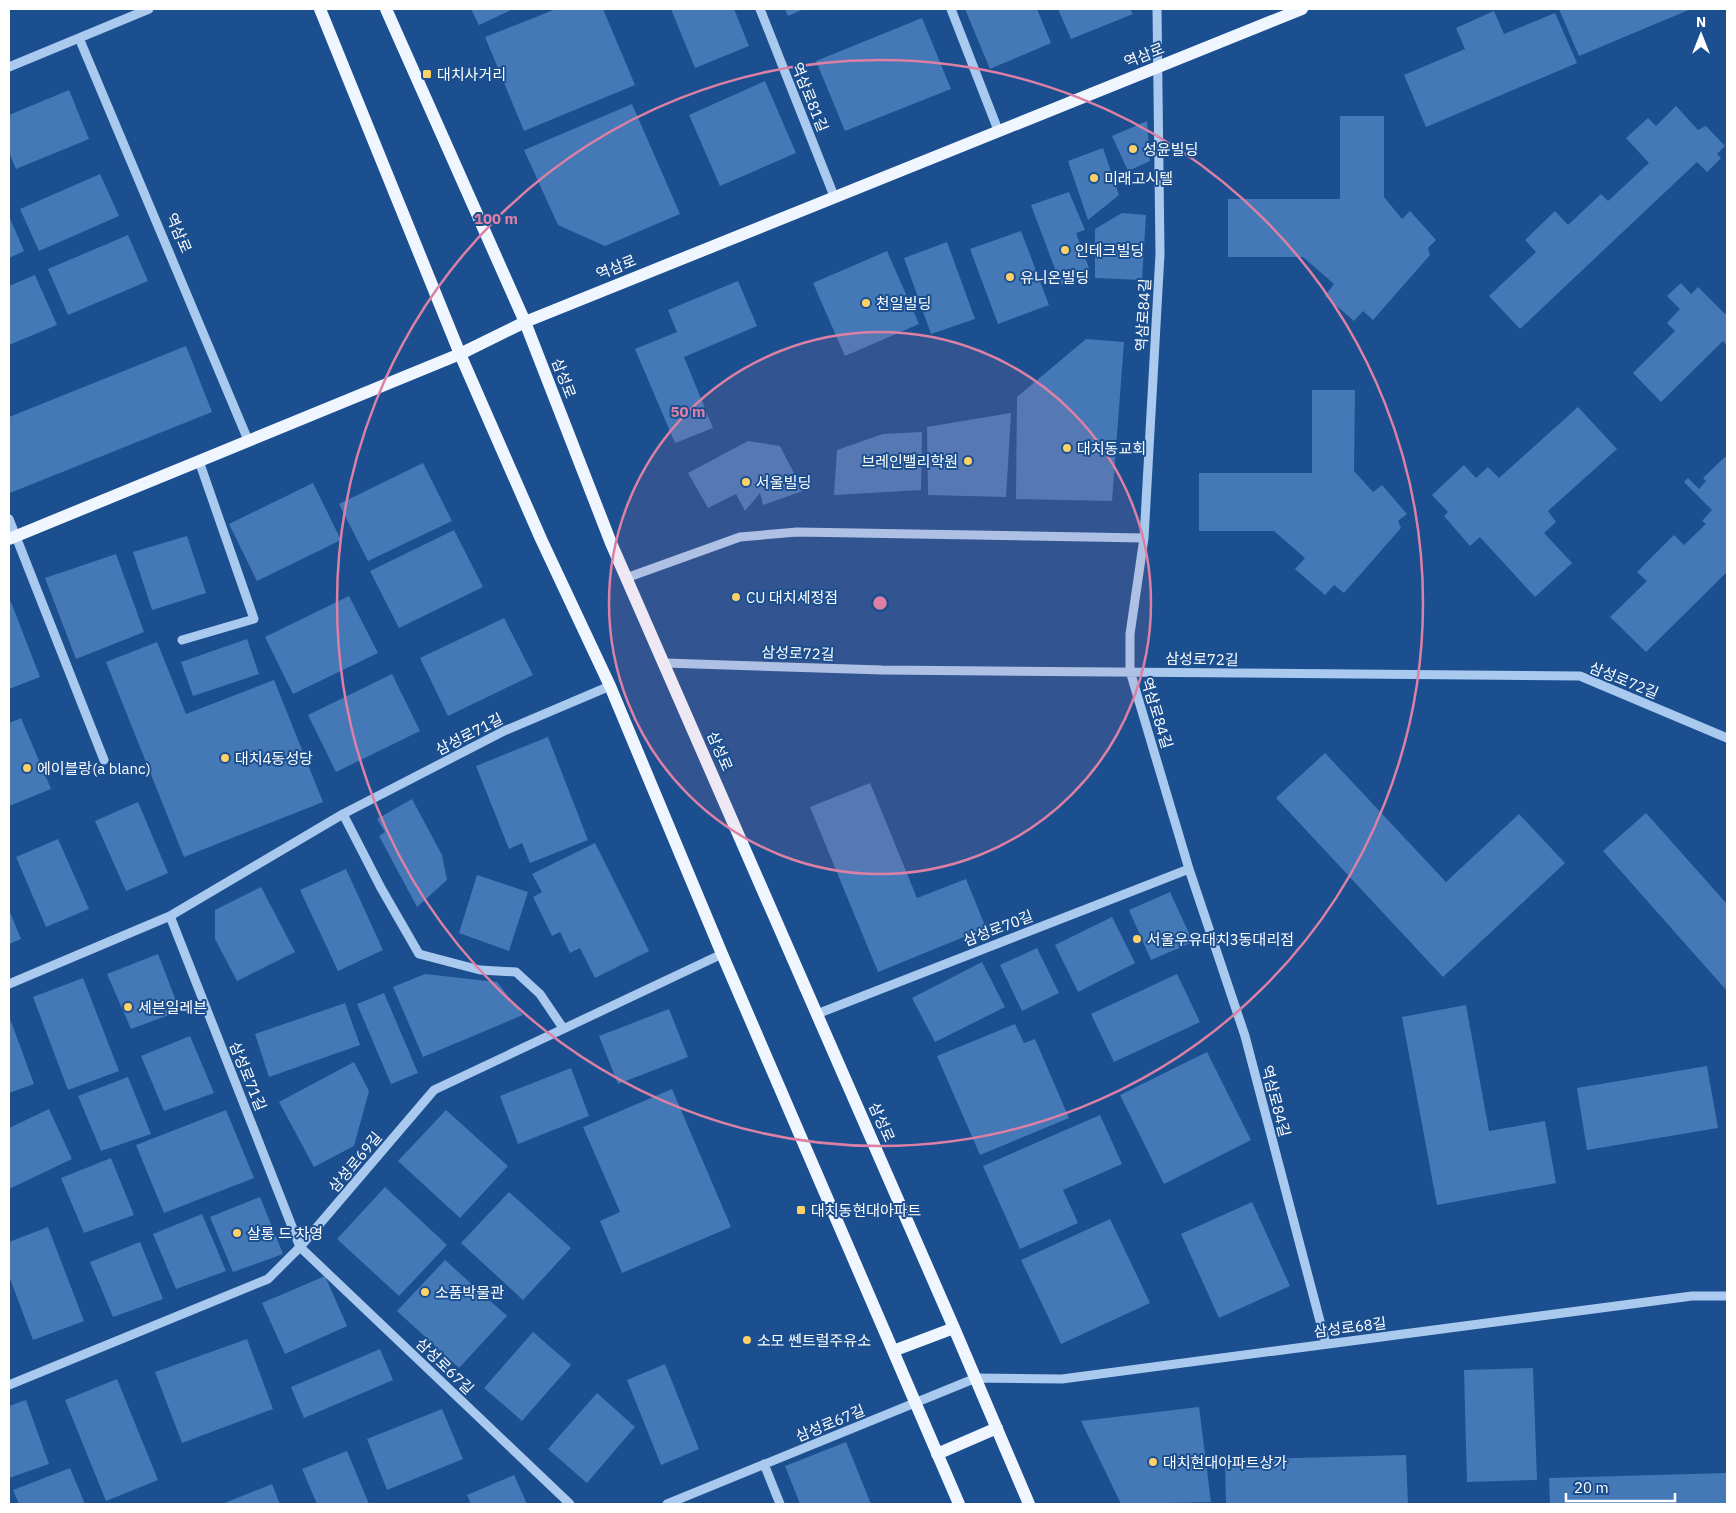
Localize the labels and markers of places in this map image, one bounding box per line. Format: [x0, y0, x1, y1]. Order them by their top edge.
place label: 대치사거리 [437, 65, 506, 84]
marker: 대치사거리 [421, 68, 433, 80]
place label: 성윤빌딩 [1143, 140, 1198, 159]
marker: 성윤빌딩 [1127, 143, 1139, 155]
place label: 미래고시텔 [1104, 169, 1173, 188]
marker: 미래고시텔 [1088, 172, 1100, 184]
place label: 인테크빌딩 [1075, 241, 1144, 260]
marker: 인테크빌딩 [1059, 244, 1071, 256]
place label: 유니온빌딩 [1020, 268, 1089, 287]
marker: 유니온빌딩 [1004, 271, 1016, 283]
place label: 천일빌딩 [876, 294, 931, 313]
marker: 천일빌딩 [860, 297, 872, 309]
place label: 대치동교회 [1077, 439, 1146, 458]
marker: 대치동교회 [1061, 442, 1073, 454]
place label: 브레인밸리학원 [861, 452, 958, 471]
marker: 브레인밸리학원 [962, 455, 974, 467]
place label: 서울빌딩 [756, 473, 811, 492]
marker: 서울빌딩 [740, 476, 752, 488]
place label: CU 대치세정점 [746, 588, 838, 607]
marker: CU 대치세정점 [730, 591, 742, 603]
centre of rings [871, 594, 889, 612]
place label: 대치4동성당 [235, 749, 313, 768]
marker: 대치4동성당 [219, 752, 231, 764]
place label: 에이블랑(a blanc) [37, 759, 151, 778]
marker: 에이블랑(a blanc) [21, 762, 33, 774]
place label: 서울우유대치3동대리점 [1147, 930, 1294, 949]
marker: 서울우유대치3동대리점 [1131, 933, 1143, 945]
place label: 세븐일레븐 [138, 998, 207, 1017]
marker: 세븐일레븐 [122, 1001, 134, 1013]
place label: 대치동현대아파트 [811, 1201, 922, 1220]
marker: 대치동현대아파트 [795, 1204, 807, 1216]
place label: 살롱 드 차영 [247, 1224, 323, 1243]
marker: 살롱 드 차영 [231, 1227, 243, 1239]
place label: 소품박물관 [435, 1283, 504, 1302]
marker: 소품박물관 [419, 1286, 431, 1298]
place label: 소모 쎈트럴주유소 [757, 1331, 871, 1350]
marker: 소모 쎈트럴주유소 [741, 1334, 753, 1346]
place label: 대치현대아파트상가 [1163, 1453, 1287, 1472]
marker: 대치현대아파트상가 [1147, 1456, 1159, 1468]

